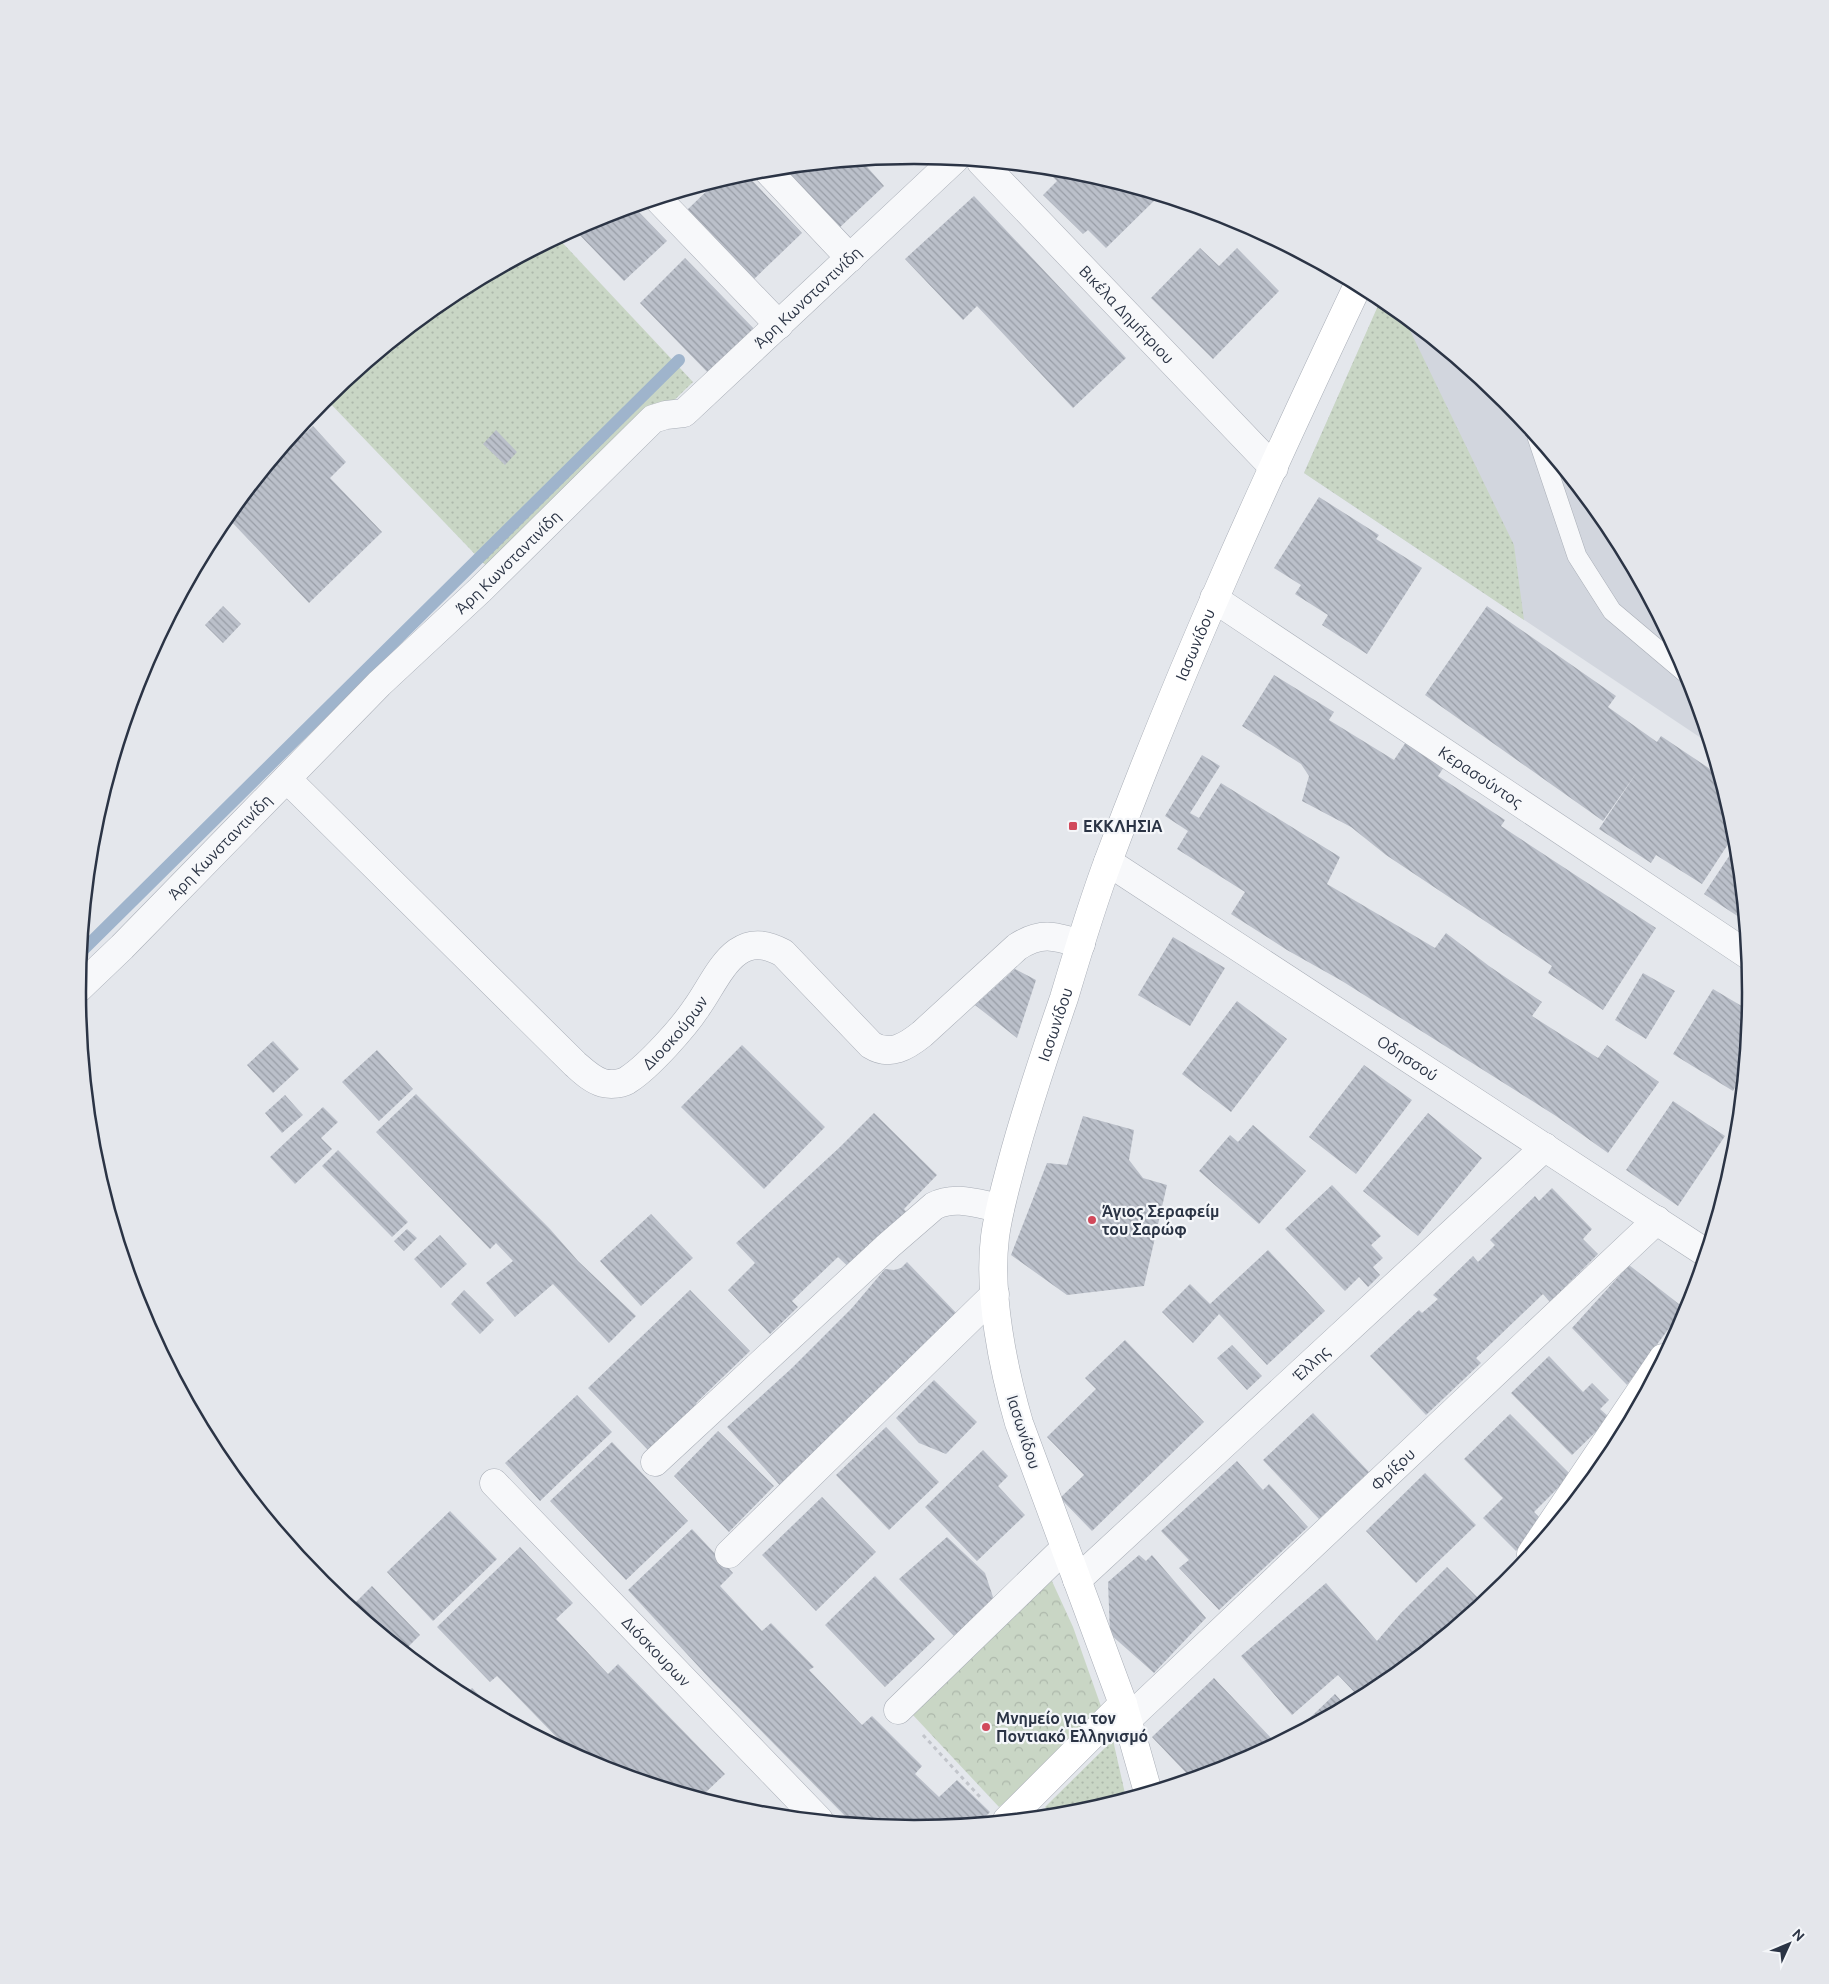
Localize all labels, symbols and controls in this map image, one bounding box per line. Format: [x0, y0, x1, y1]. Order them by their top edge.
street label: Άρη Κωνσταντινίδη [751, 243, 865, 351]
street label: Βικέλα Δημήτριου [1076, 262, 1178, 367]
street label: Άρη Κωνσταντινίδη [452, 507, 564, 617]
street label: Ιασωνίδου [1172, 606, 1218, 683]
street label: Κερασούντος [1435, 742, 1526, 812]
street label: Άρη Κωνσταντινίδη [165, 791, 275, 903]
place label: ΕΚΚΛΗΣΙΑ [1083, 817, 1163, 835]
marker: ΕΚΚΛΗΣΙΑ [1067, 820, 1079, 832]
street label: Ιασωνίδου [1034, 985, 1076, 1063]
street label: Διοσκούρων [639, 992, 711, 1073]
street label: Οδησσού [1374, 1032, 1441, 1084]
place label: Άγιος Σεραφείμ του Σαρώφ [1102, 1202, 1219, 1238]
marker: Άγιος Σεραφείμ του Σαρώφ [1086, 1214, 1098, 1226]
street label: Έλλης [1289, 1342, 1334, 1385]
street label: Ιασωνίδου [1004, 1393, 1044, 1471]
street label: Φρίξου [1367, 1444, 1418, 1494]
street label: Διόσκουρων [619, 1613, 695, 1690]
place label: Μνημείο για τον Ποντιακό Ελληνισμό [996, 1709, 1148, 1745]
marker: Μνημείο για τον Ποντιακό Ελληνισμό [980, 1721, 992, 1733]
north arrow [1764, 1919, 1814, 1969]
text: N [1789, 1926, 1808, 1944]

